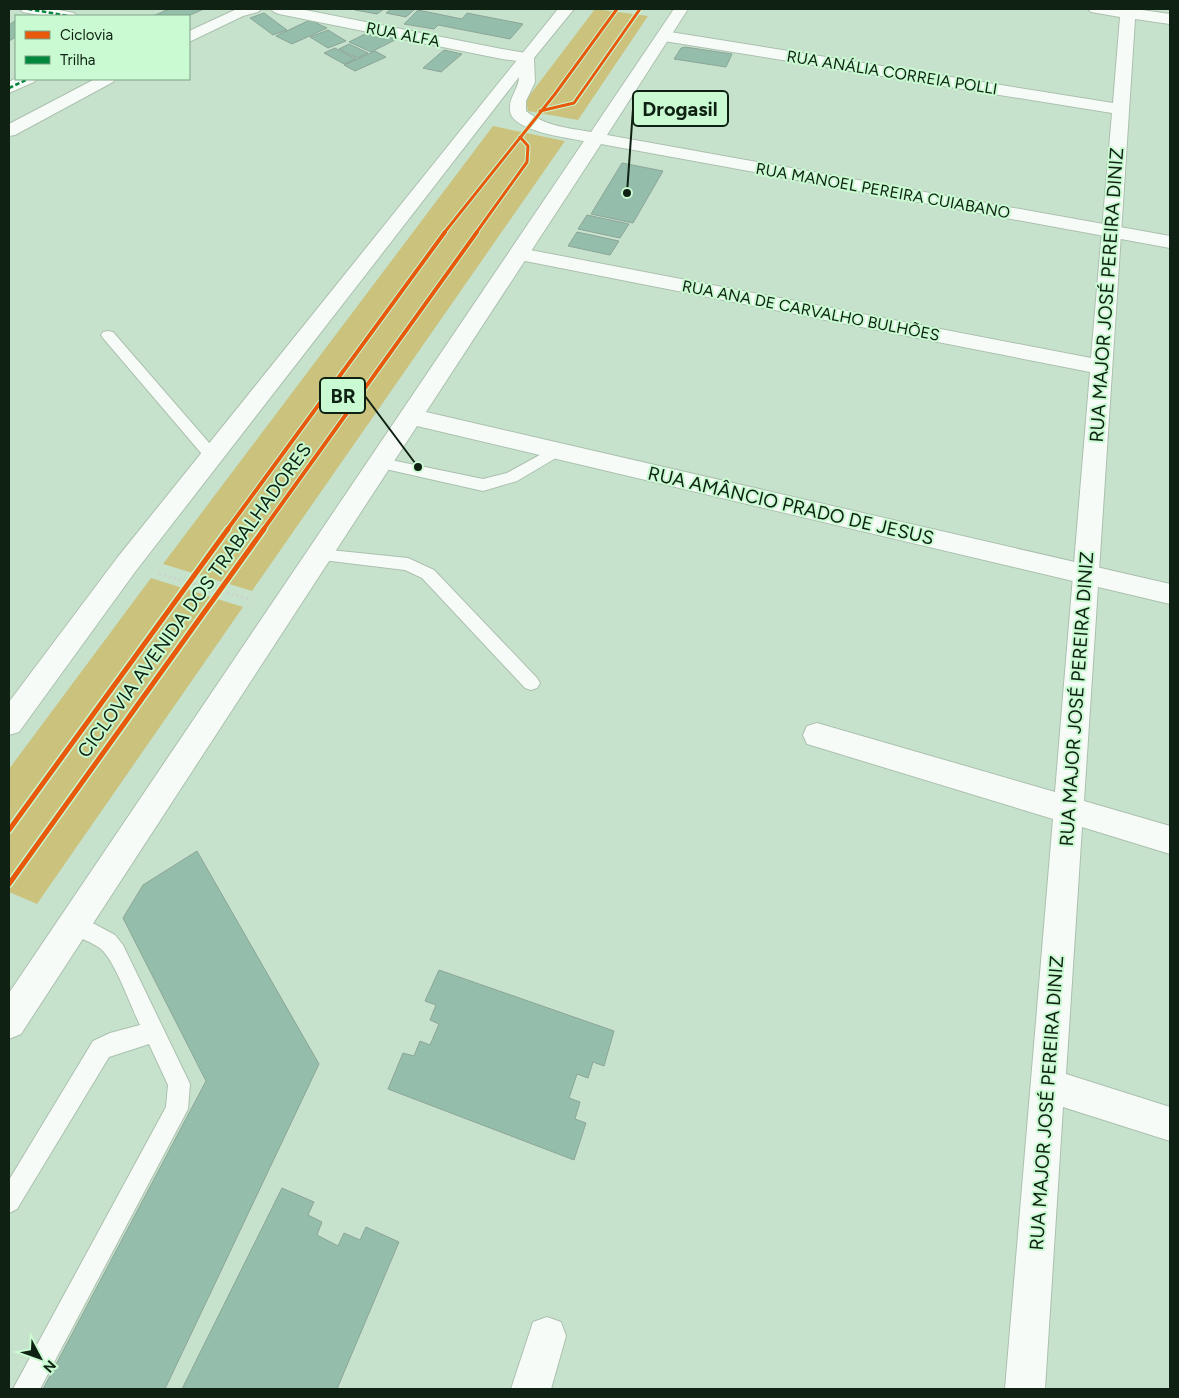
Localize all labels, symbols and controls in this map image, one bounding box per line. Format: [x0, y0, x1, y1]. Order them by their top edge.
legend [15, 15, 190, 80]
street label: RUA ALFA [364, 18, 442, 51]
text: Ciclovia [60, 26, 113, 44]
street label: RUA ANÁLIA CORREIA POLLI [785, 46, 999, 99]
text: Trilha [60, 51, 95, 69]
callout: Drogasil [633, 91, 728, 126]
text: Drogasil [642, 97, 718, 121]
street label: RUA MAJOR JOSÉ PEREIRA DINIZ [1085, 147, 1128, 443]
street label: RUA MANOEL PEREIRA CUIABANO [754, 159, 1012, 222]
street label: RUA ANA DE CARVALHO BULHÕES [680, 276, 941, 345]
callout: BR [320, 378, 365, 413]
text: BR [330, 384, 356, 408]
street label: CICLOVIA AVENIDA DOS TRABALHADORES [73, 439, 316, 762]
street label: RUA AMÂNCIO PRADO DE JESUS [646, 461, 936, 550]
street label: RUA MAJOR JOSÉ PEREIRA DINIZ [1055, 551, 1098, 847]
street label: RUA MAJOR JOSÉ PEREIRA DINIZ [1025, 955, 1068, 1251]
north arrow [15, 1333, 65, 1383]
text: N [39, 1357, 59, 1376]

